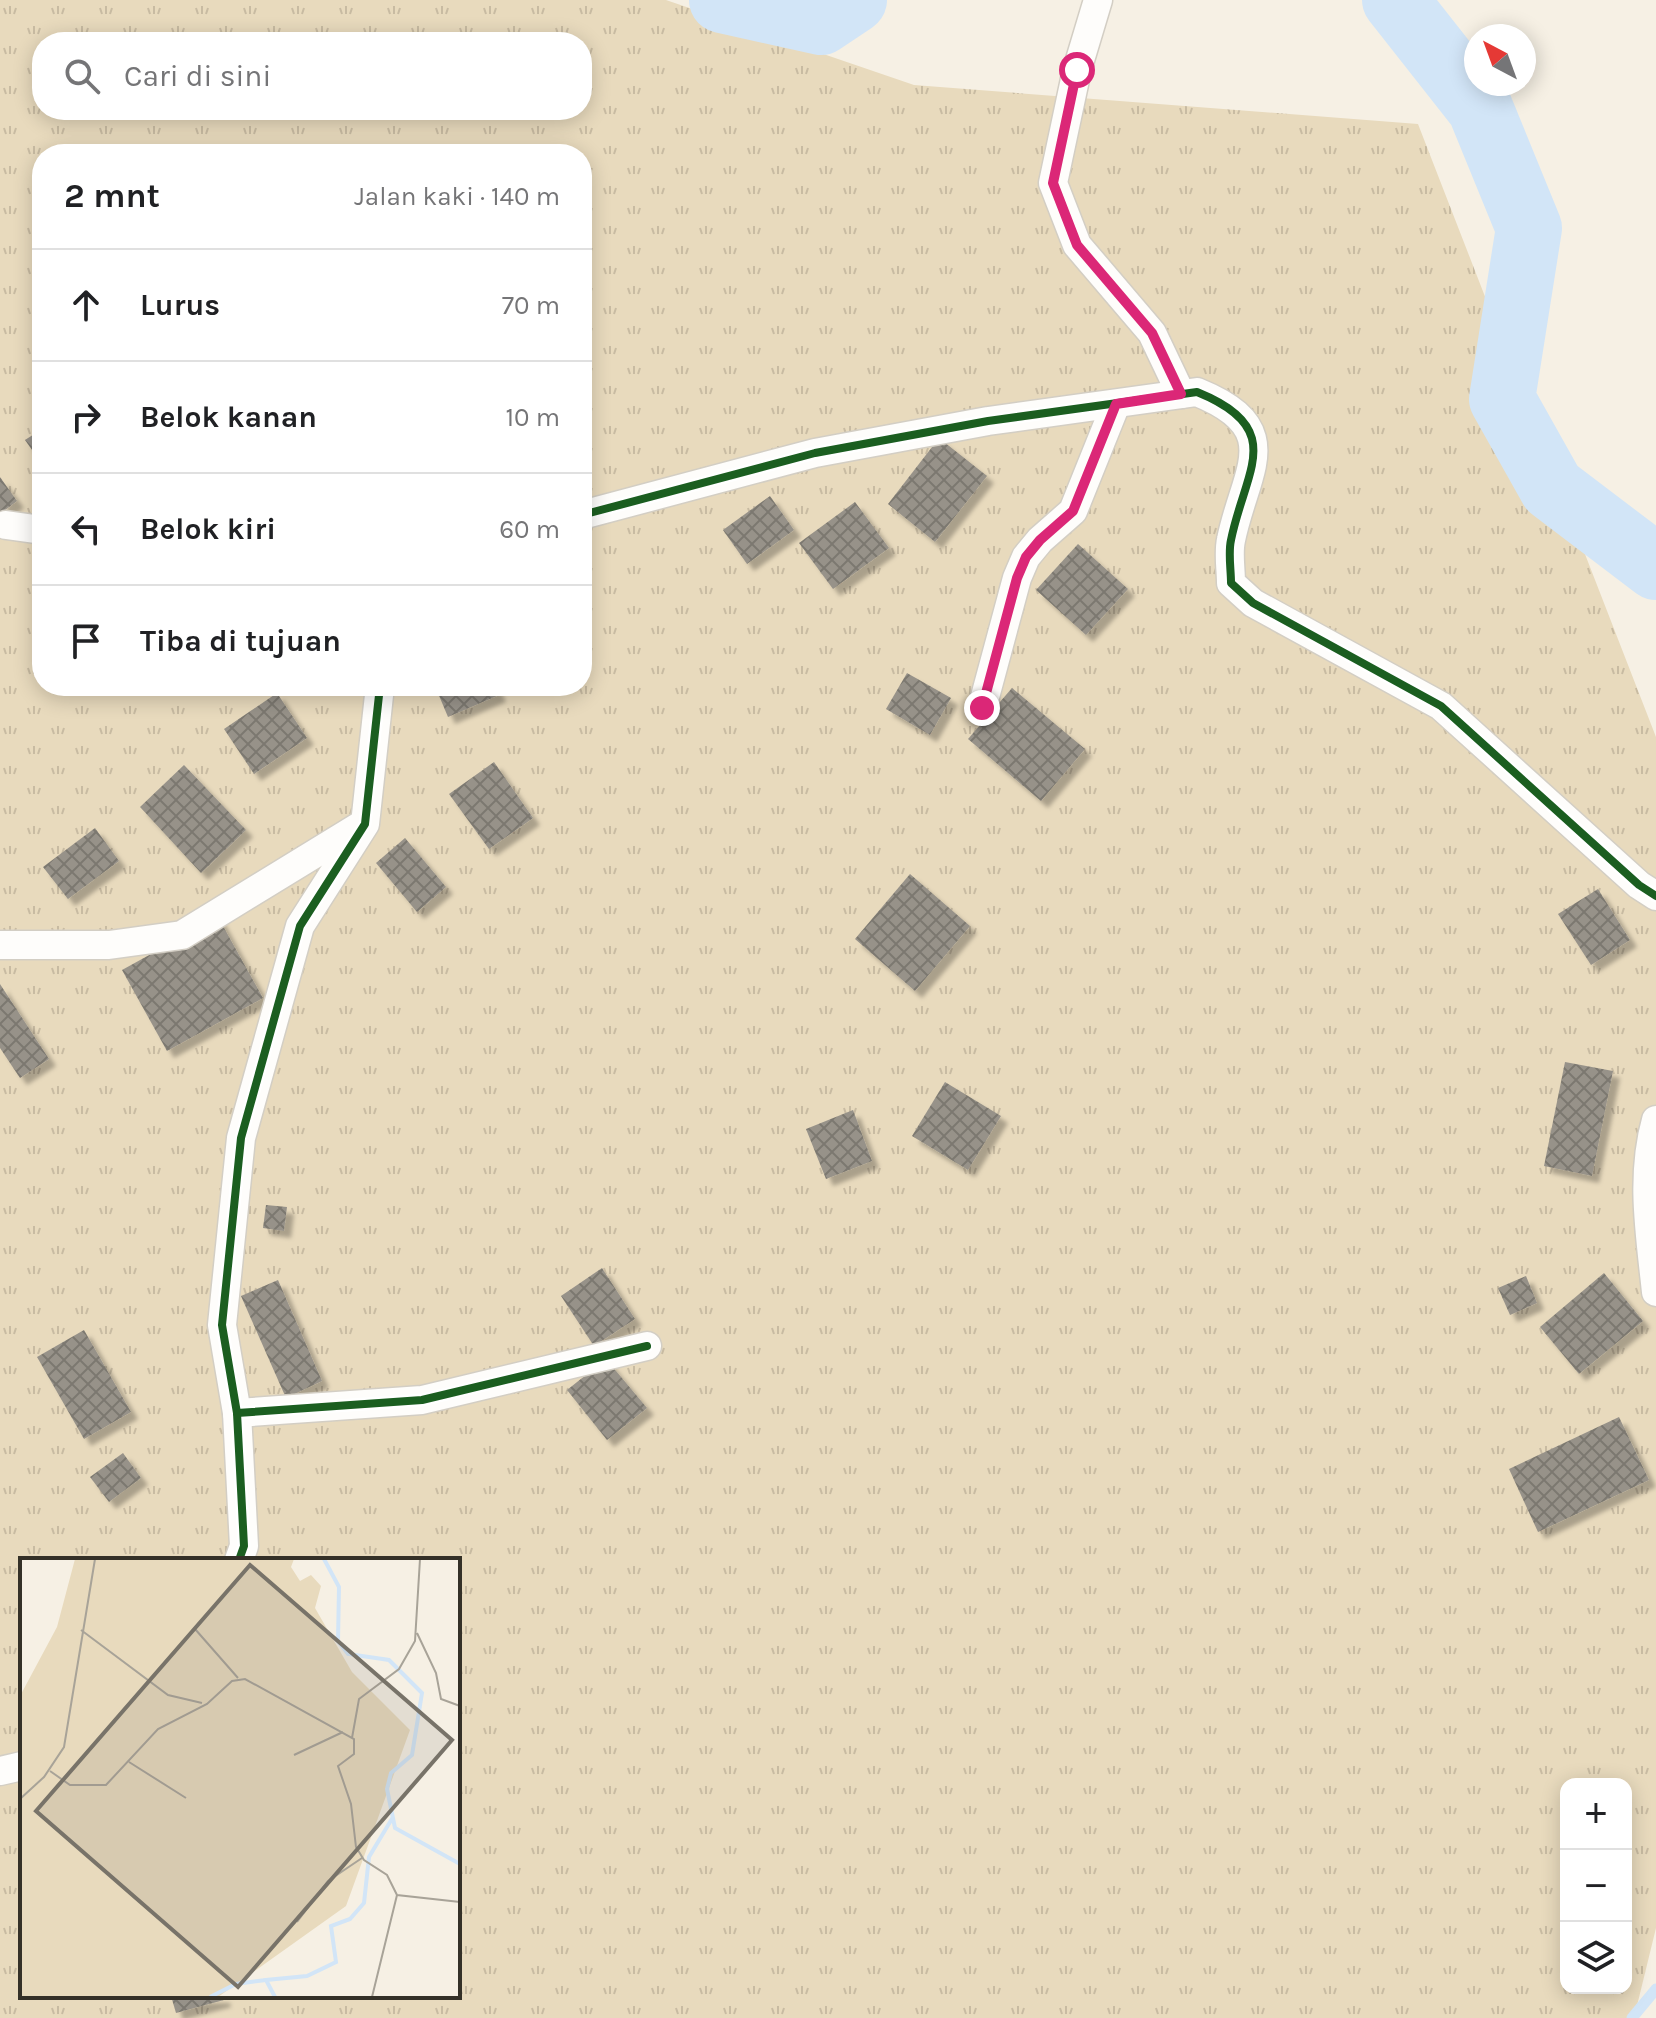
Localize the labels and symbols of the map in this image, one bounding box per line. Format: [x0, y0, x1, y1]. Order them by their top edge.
north arrow [1464, 24, 1536, 96]
route start [1059, 52, 1095, 88]
route end [964, 690, 1000, 726]
inset map [20, 1558, 460, 1998]

